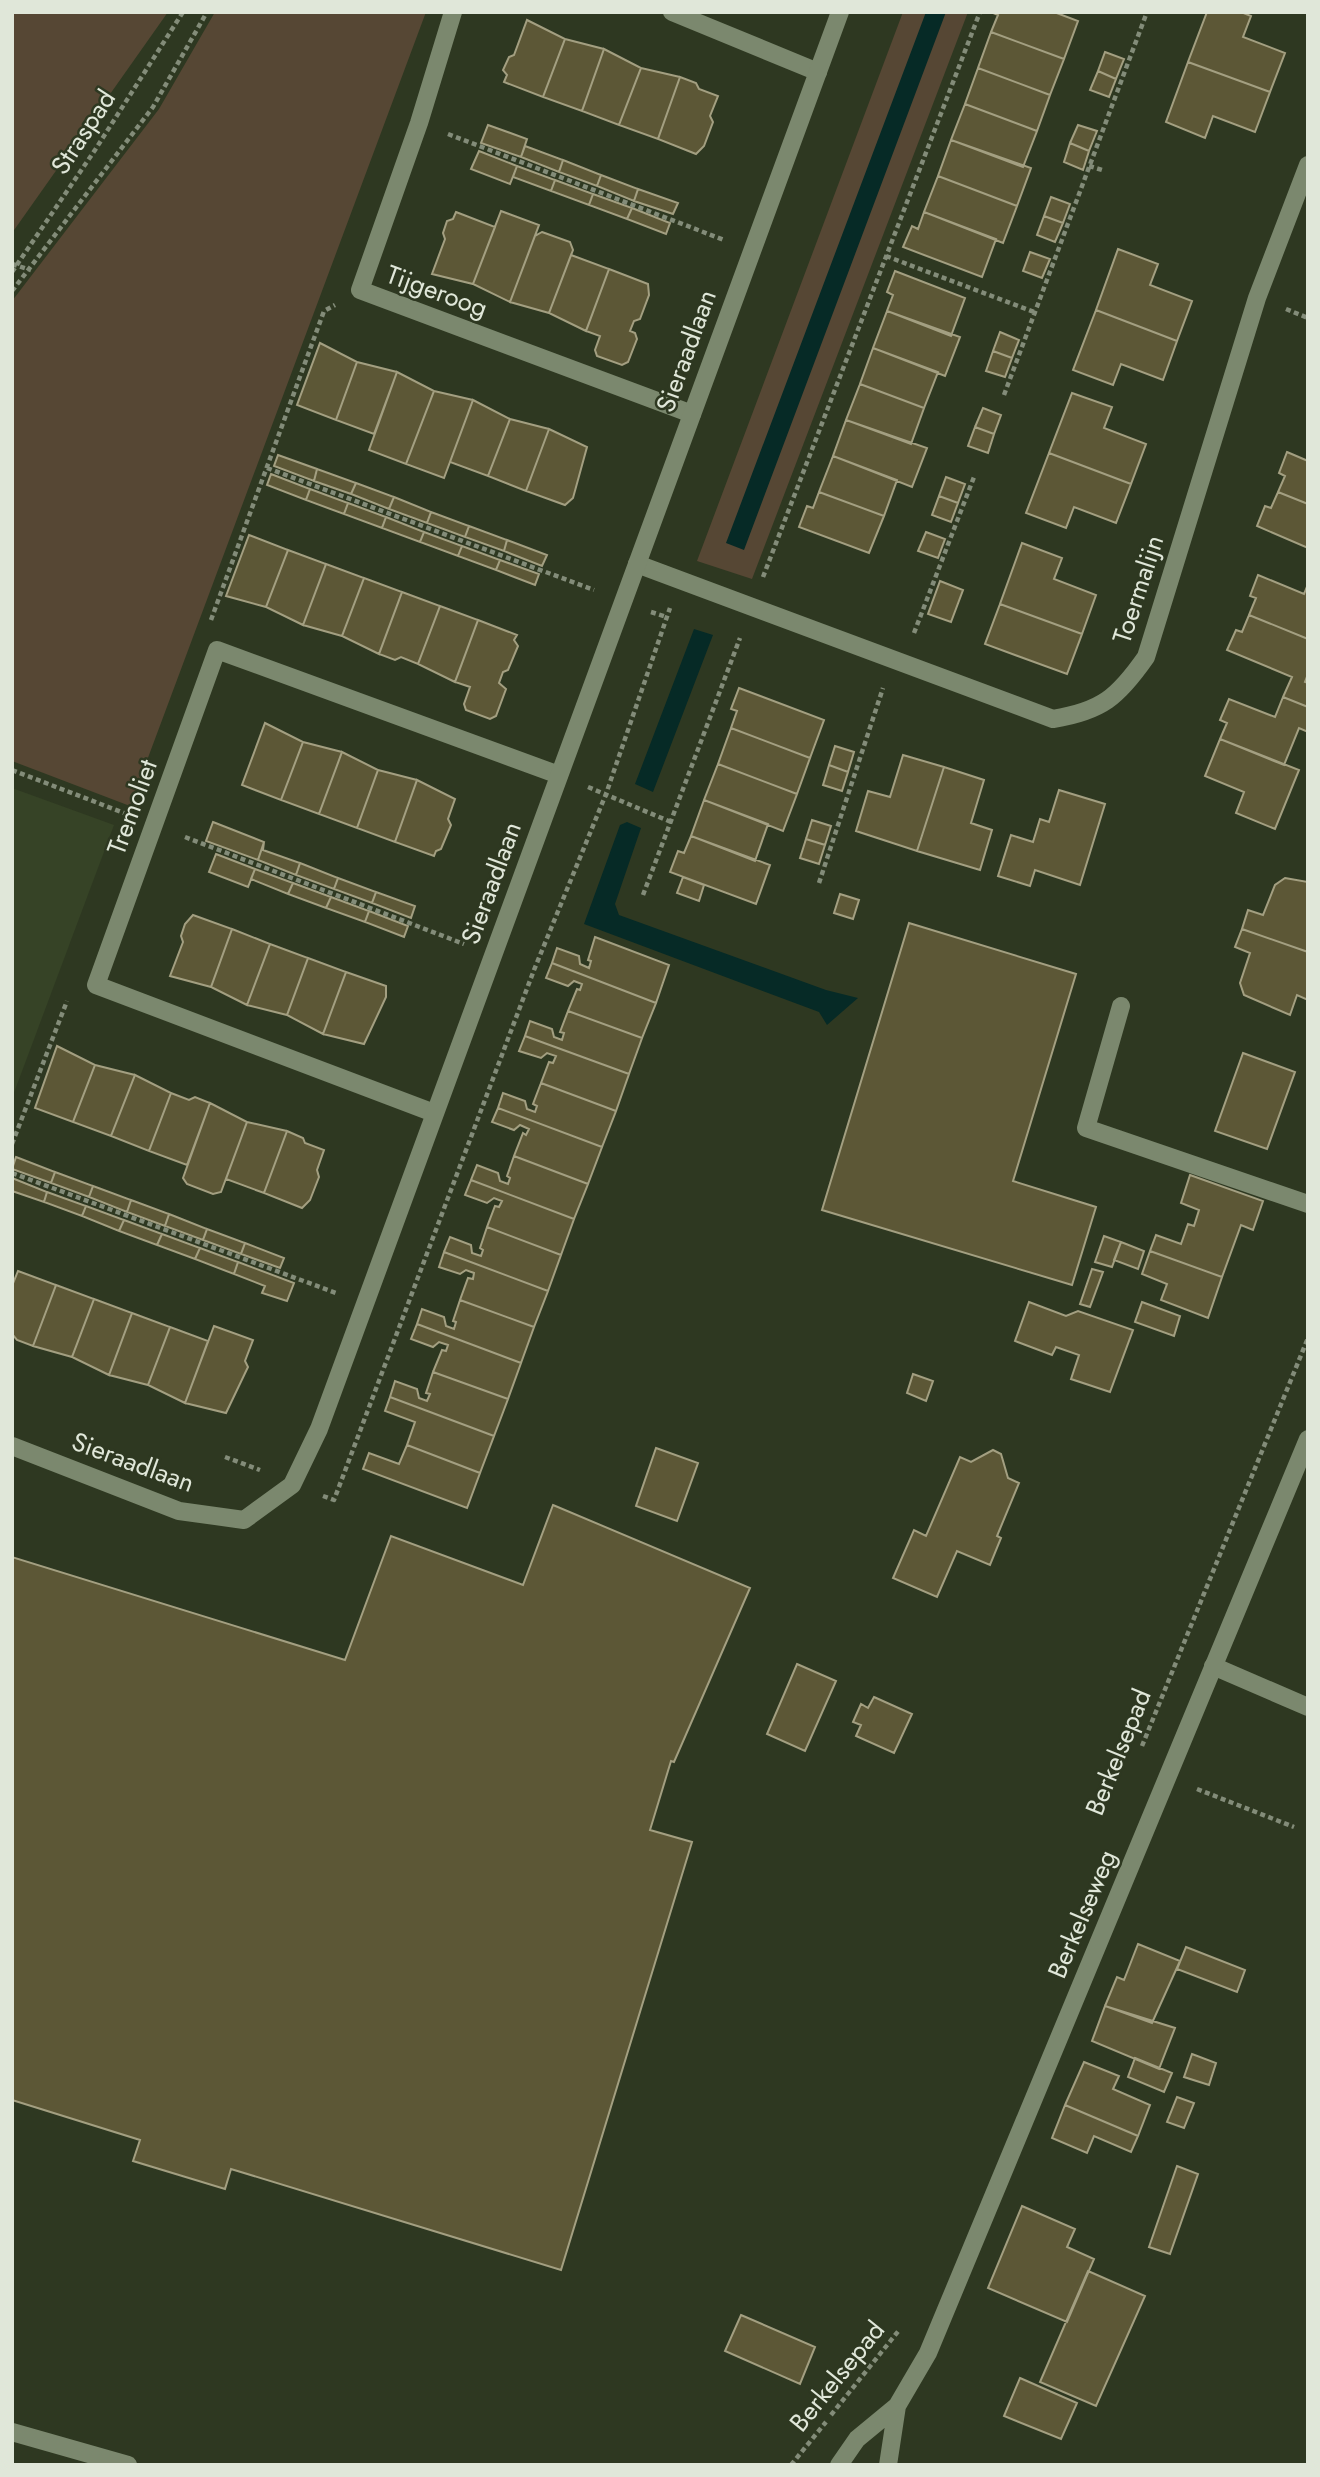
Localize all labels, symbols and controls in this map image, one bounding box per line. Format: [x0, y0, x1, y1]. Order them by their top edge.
street label: Straspad [41, 82, 125, 182]
street label: Tijgeroog [381, 255, 493, 327]
street label: Sieraadlaan [646, 284, 726, 418]
street label: Toermalijn [1103, 530, 1173, 648]
street label: Tremoliet [97, 753, 167, 860]
street label: Sieraadlaan [451, 816, 531, 950]
street label: Sieraadlaan [66, 1422, 200, 1502]
street label: Berkelsepad [1075, 1683, 1161, 1821]
street label: Berkelseweg [1038, 1844, 1126, 1984]
street label: Berkelsepad [780, 2312, 894, 2440]

